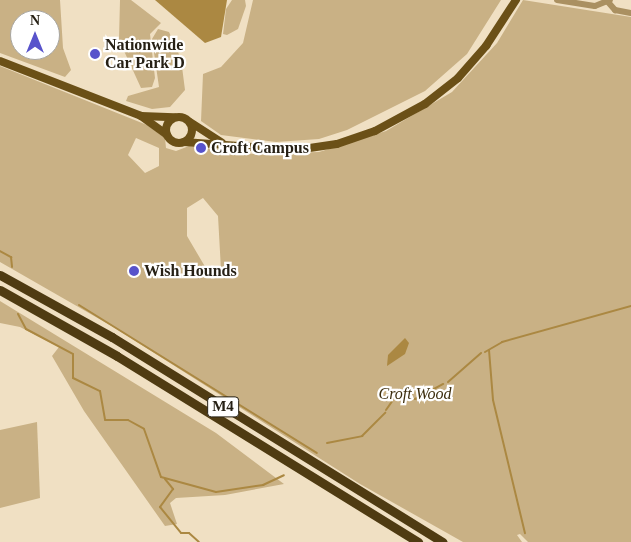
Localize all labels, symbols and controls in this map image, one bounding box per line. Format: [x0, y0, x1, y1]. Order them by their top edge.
north arrow [10, 10, 60, 60]
text: N [30, 13, 40, 28]
place label: Nationwide Car Park D [105, 35, 185, 73]
marker: Nationwide Car Park D [89, 48, 101, 60]
place label: Croft Campus [211, 138, 309, 158]
marker: Croft Campus [195, 142, 207, 154]
place label: Wish Hounds [144, 261, 237, 281]
marker: Wish Hounds [128, 265, 140, 277]
park label: Croft Wood [378, 384, 452, 404]
road number: M4 [207, 394, 239, 420]

